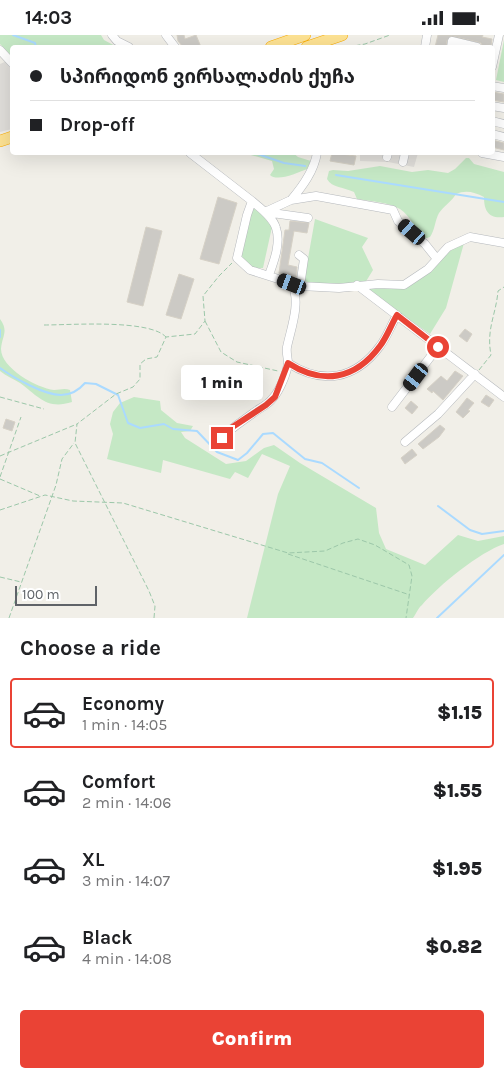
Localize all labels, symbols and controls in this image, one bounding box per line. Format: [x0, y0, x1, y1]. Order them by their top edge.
text: 14:03 [25, 7, 72, 29]
text: სპირიდონ ვირსალაძის ქუჩა [60, 66, 355, 88]
text: Drop-off [60, 114, 135, 136]
car [395, 216, 428, 248]
car [275, 272, 308, 296]
route start [427, 336, 449, 358]
car [400, 361, 431, 393]
callout: 1 min [181, 365, 263, 401]
text: 1 min [201, 373, 243, 392]
route end [211, 427, 233, 449]
scale bar [15, 583, 98, 606]
text: 100 m [22, 586, 60, 603]
text: Choose a ride [20, 635, 161, 661]
icon: car [22, 691, 67, 736]
text: Economy [82, 693, 164, 715]
text: $1.15 [437, 702, 482, 724]
text: 1 min · 14:05 [82, 715, 167, 734]
icon: car [22, 769, 67, 814]
text: Comfort [82, 771, 156, 793]
text: $1.55 [433, 780, 482, 802]
text: 2 min · 14:06 [82, 793, 172, 812]
icon: car [22, 847, 67, 892]
text: XL [82, 849, 104, 871]
text: $1.95 [432, 858, 482, 880]
text: 3 min · 14:07 [82, 871, 170, 890]
icon: car [22, 925, 67, 970]
text: Black [82, 927, 133, 949]
text: $0.82 [425, 936, 482, 958]
text: 4 min · 14:08 [82, 949, 172, 968]
button: Confirm [20, 1010, 484, 1068]

